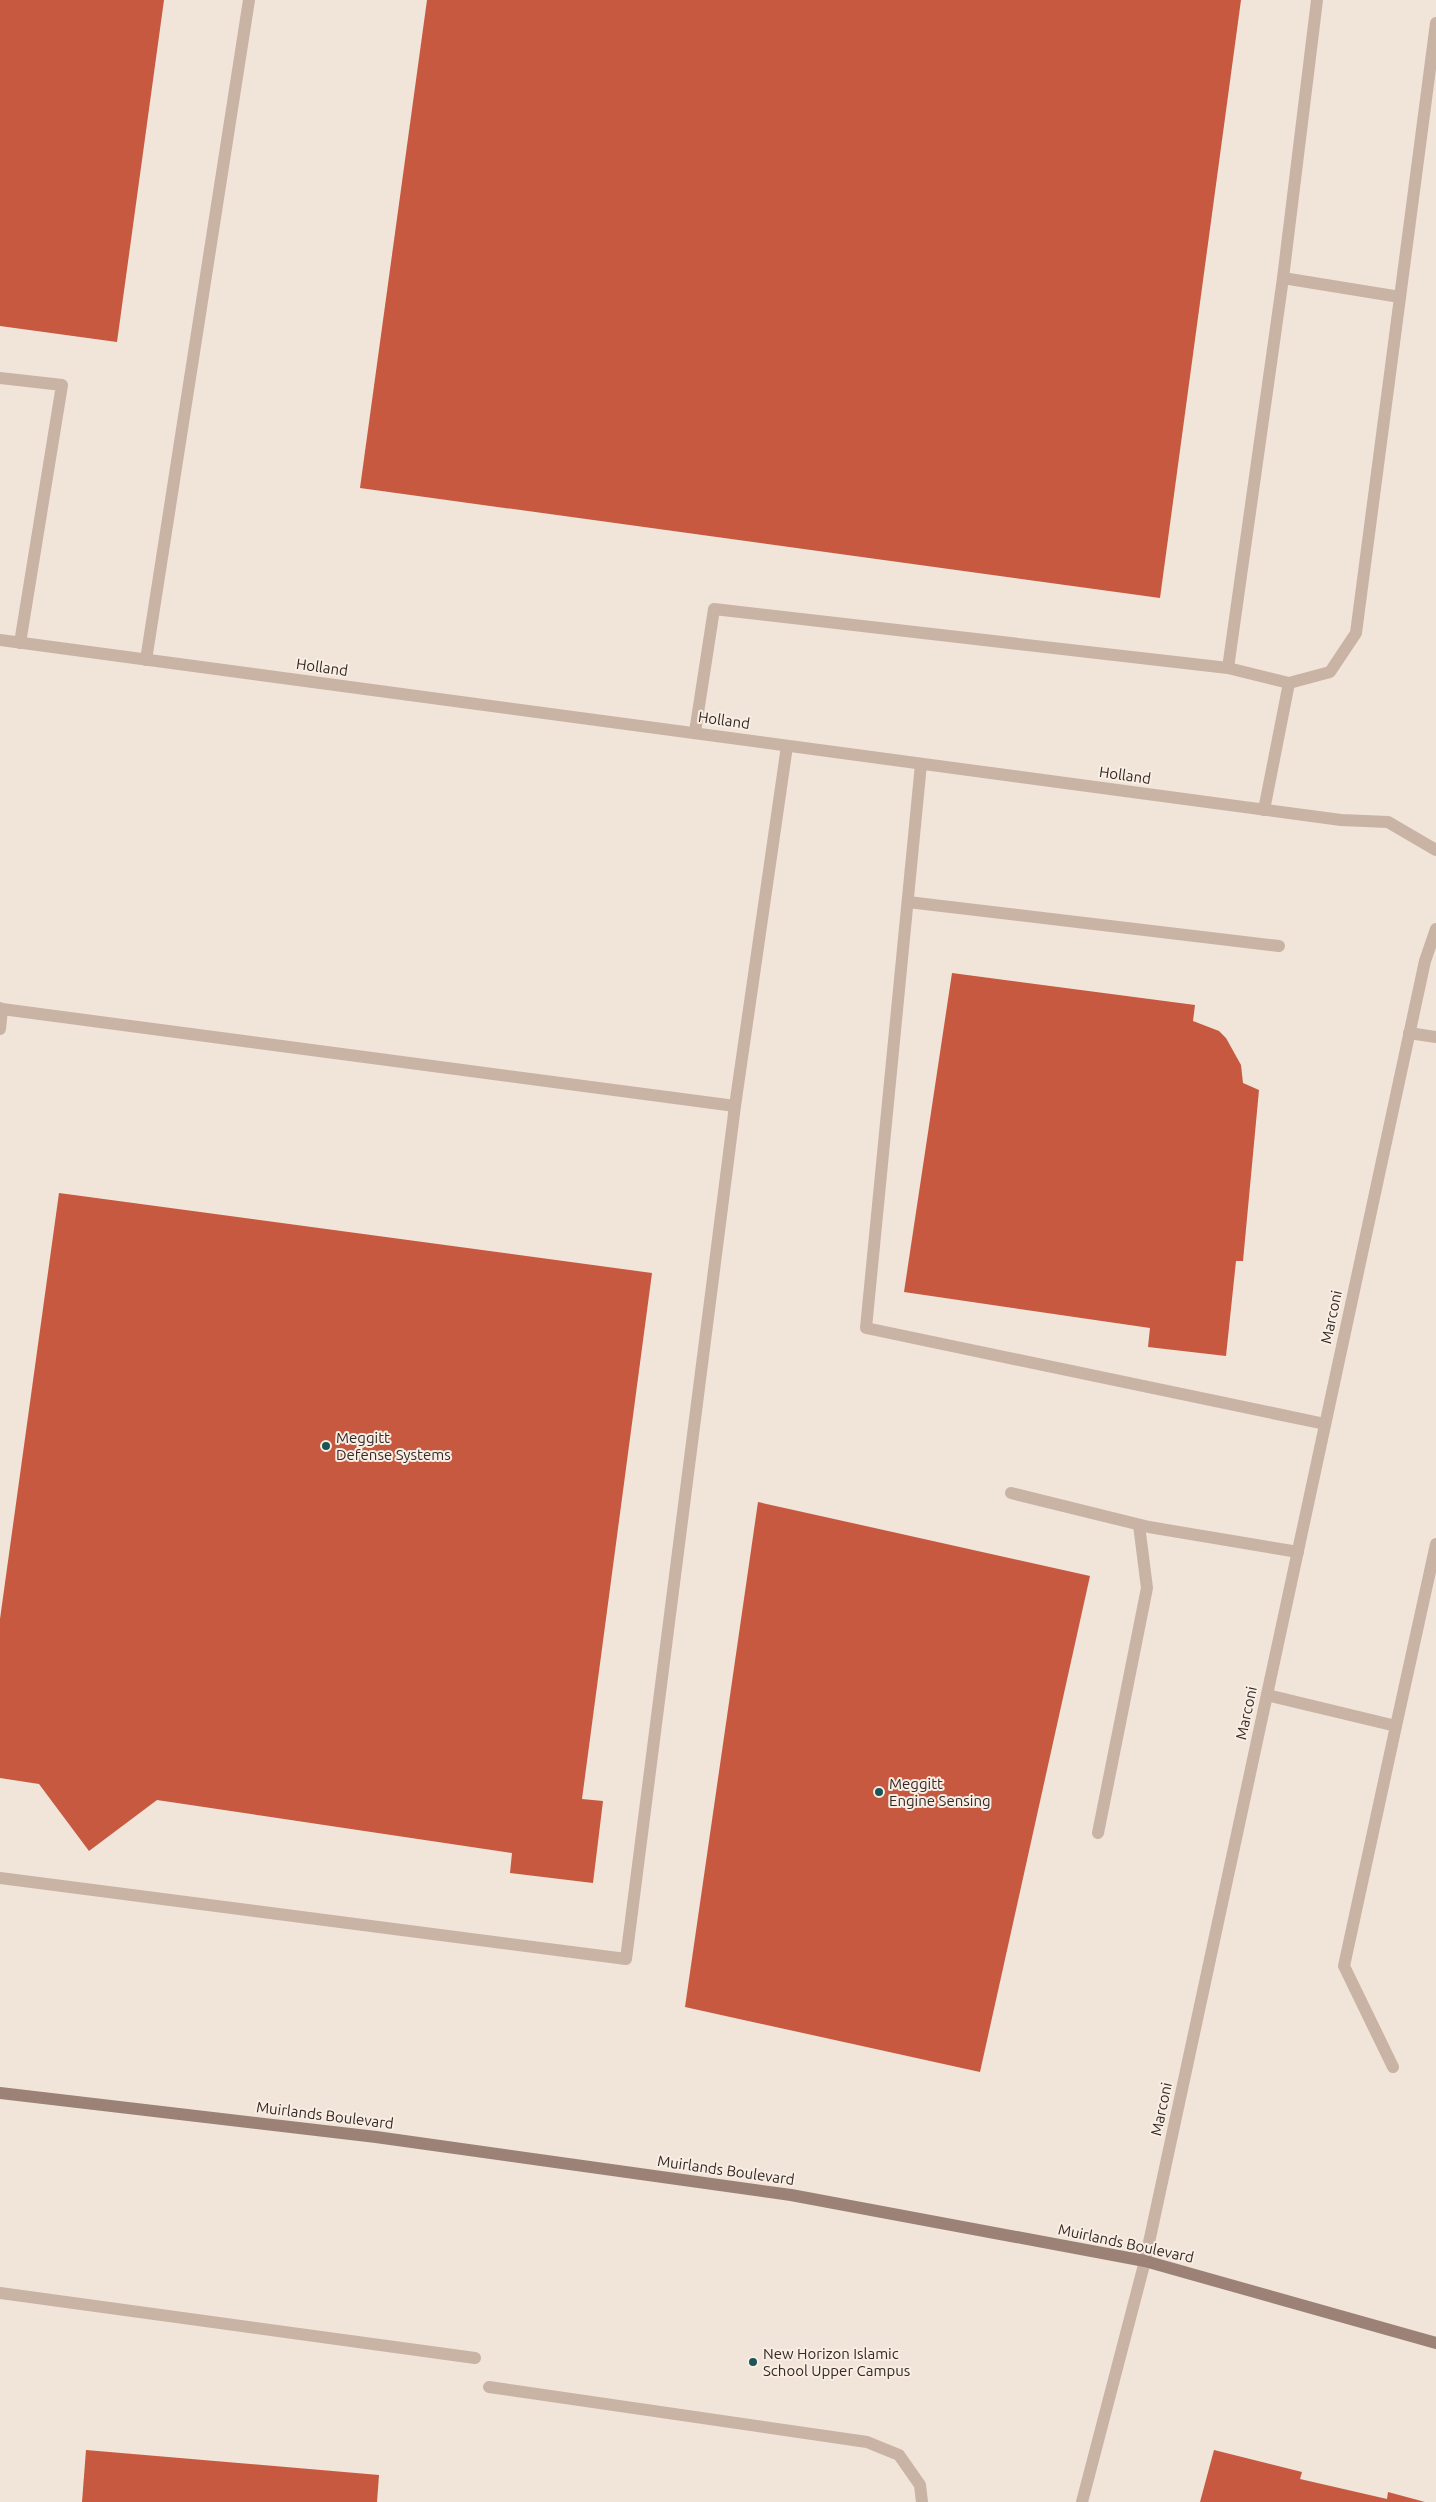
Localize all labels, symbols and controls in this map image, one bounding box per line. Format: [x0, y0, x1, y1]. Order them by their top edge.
street label: Holland [295, 655, 349, 679]
street label: Holland [697, 708, 751, 732]
street label: Holland [1098, 763, 1152, 787]
street label: Marconi [1317, 1289, 1345, 1345]
place label: Meggitt Defense Systems [336, 1429, 451, 1463]
marker: Meggitt Defense Systems [320, 1440, 332, 1452]
street label: Marconi [1232, 1685, 1260, 1741]
place label: Meggitt Engine Sensing [889, 1775, 991, 1809]
marker: Meggitt Engine Sensing [873, 1786, 885, 1798]
street label: Marconi [1147, 2081, 1175, 2137]
street label: Muirlands Boulevard [255, 2098, 395, 2132]
street label: Muirlands Boulevard [656, 2152, 796, 2188]
street label: Muirlands Boulevard [1057, 2220, 1195, 2266]
place label: New Horizon Islamic School Upper Campus [763, 2345, 910, 2379]
marker: New Horizon Islamic School Upper Campus [747, 2356, 759, 2368]

